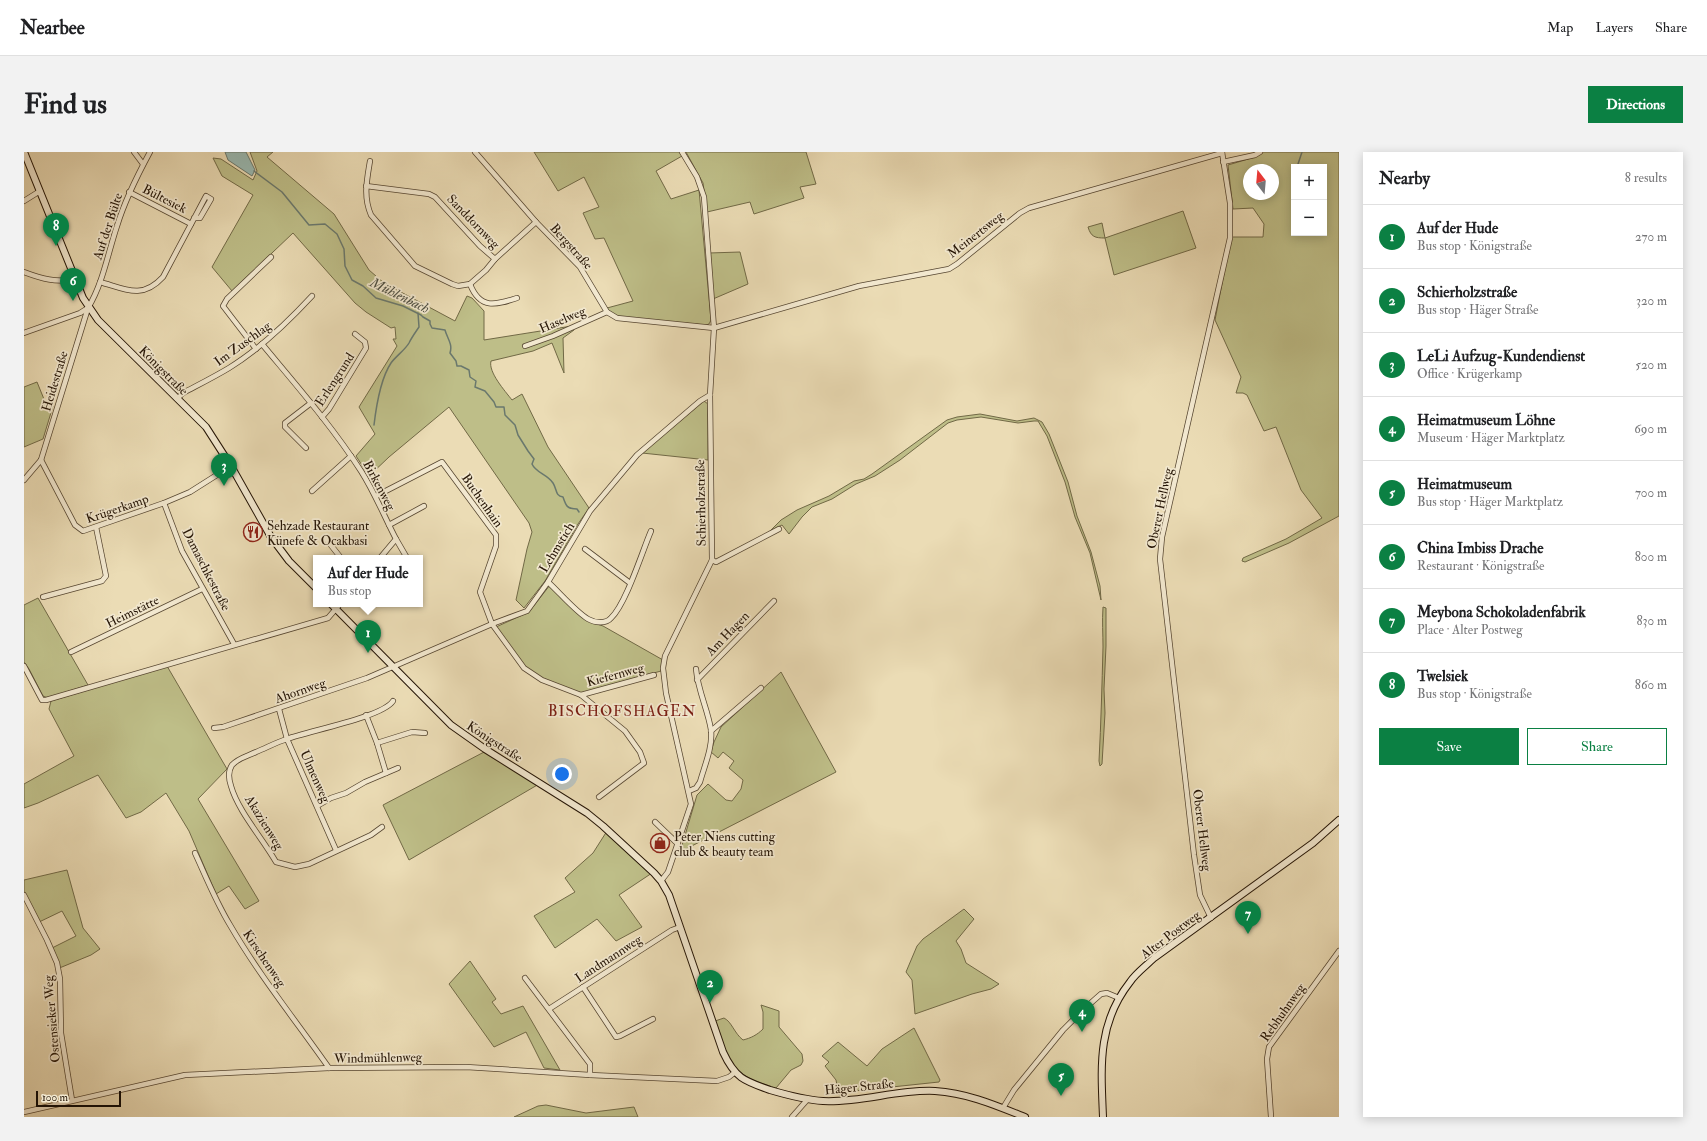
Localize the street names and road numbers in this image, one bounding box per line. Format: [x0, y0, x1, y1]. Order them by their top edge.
street label: Bültesiek [140, 181, 190, 217]
street label: Auf der Bülte [89, 190, 126, 263]
street label: Sanddornweg [443, 191, 504, 253]
street label: Meinertsweg [944, 208, 1007, 262]
street label: Bergstraße [546, 220, 596, 273]
street label: Haselweg [537, 303, 589, 337]
street label: Im Zuschlag [211, 318, 275, 370]
street label: Königstraße [135, 343, 192, 399]
street label: Heidestraße [38, 349, 72, 414]
street label: Erlengrund [312, 349, 358, 409]
street label: Birkenweg [359, 458, 399, 514]
street label: Schierholzstraße [692, 459, 710, 547]
street label: Oberer Hellweg [1144, 466, 1177, 550]
street label: Buchenhain [458, 471, 507, 531]
street label: Krügerkamp [84, 491, 152, 528]
street label: Lehmstich [536, 519, 578, 576]
street label: Damaschkestraße [178, 525, 234, 614]
street label: Heimstätte [103, 592, 162, 632]
street label: Am Hagen [702, 608, 753, 660]
street label: Kiefernweg [585, 659, 646, 690]
street label: Ahornweg [272, 675, 328, 707]
street label: Königstraße [464, 718, 526, 766]
street label: Ulmenweg [296, 748, 334, 806]
street label: Oberer Hellweg [1189, 788, 1215, 873]
street label: Akazienweg [241, 792, 287, 853]
street label: Alter Postweg [1137, 907, 1204, 963]
street label: Kirschenweg [239, 927, 289, 991]
street label: Landmannweg [572, 931, 645, 986]
street label: Ostensieker Weg [40, 974, 64, 1063]
street label: Rebhuhnweg [1257, 980, 1309, 1045]
street label: Windmühlenweg [333, 1049, 423, 1067]
street label: Häger Straße [824, 1075, 895, 1099]

